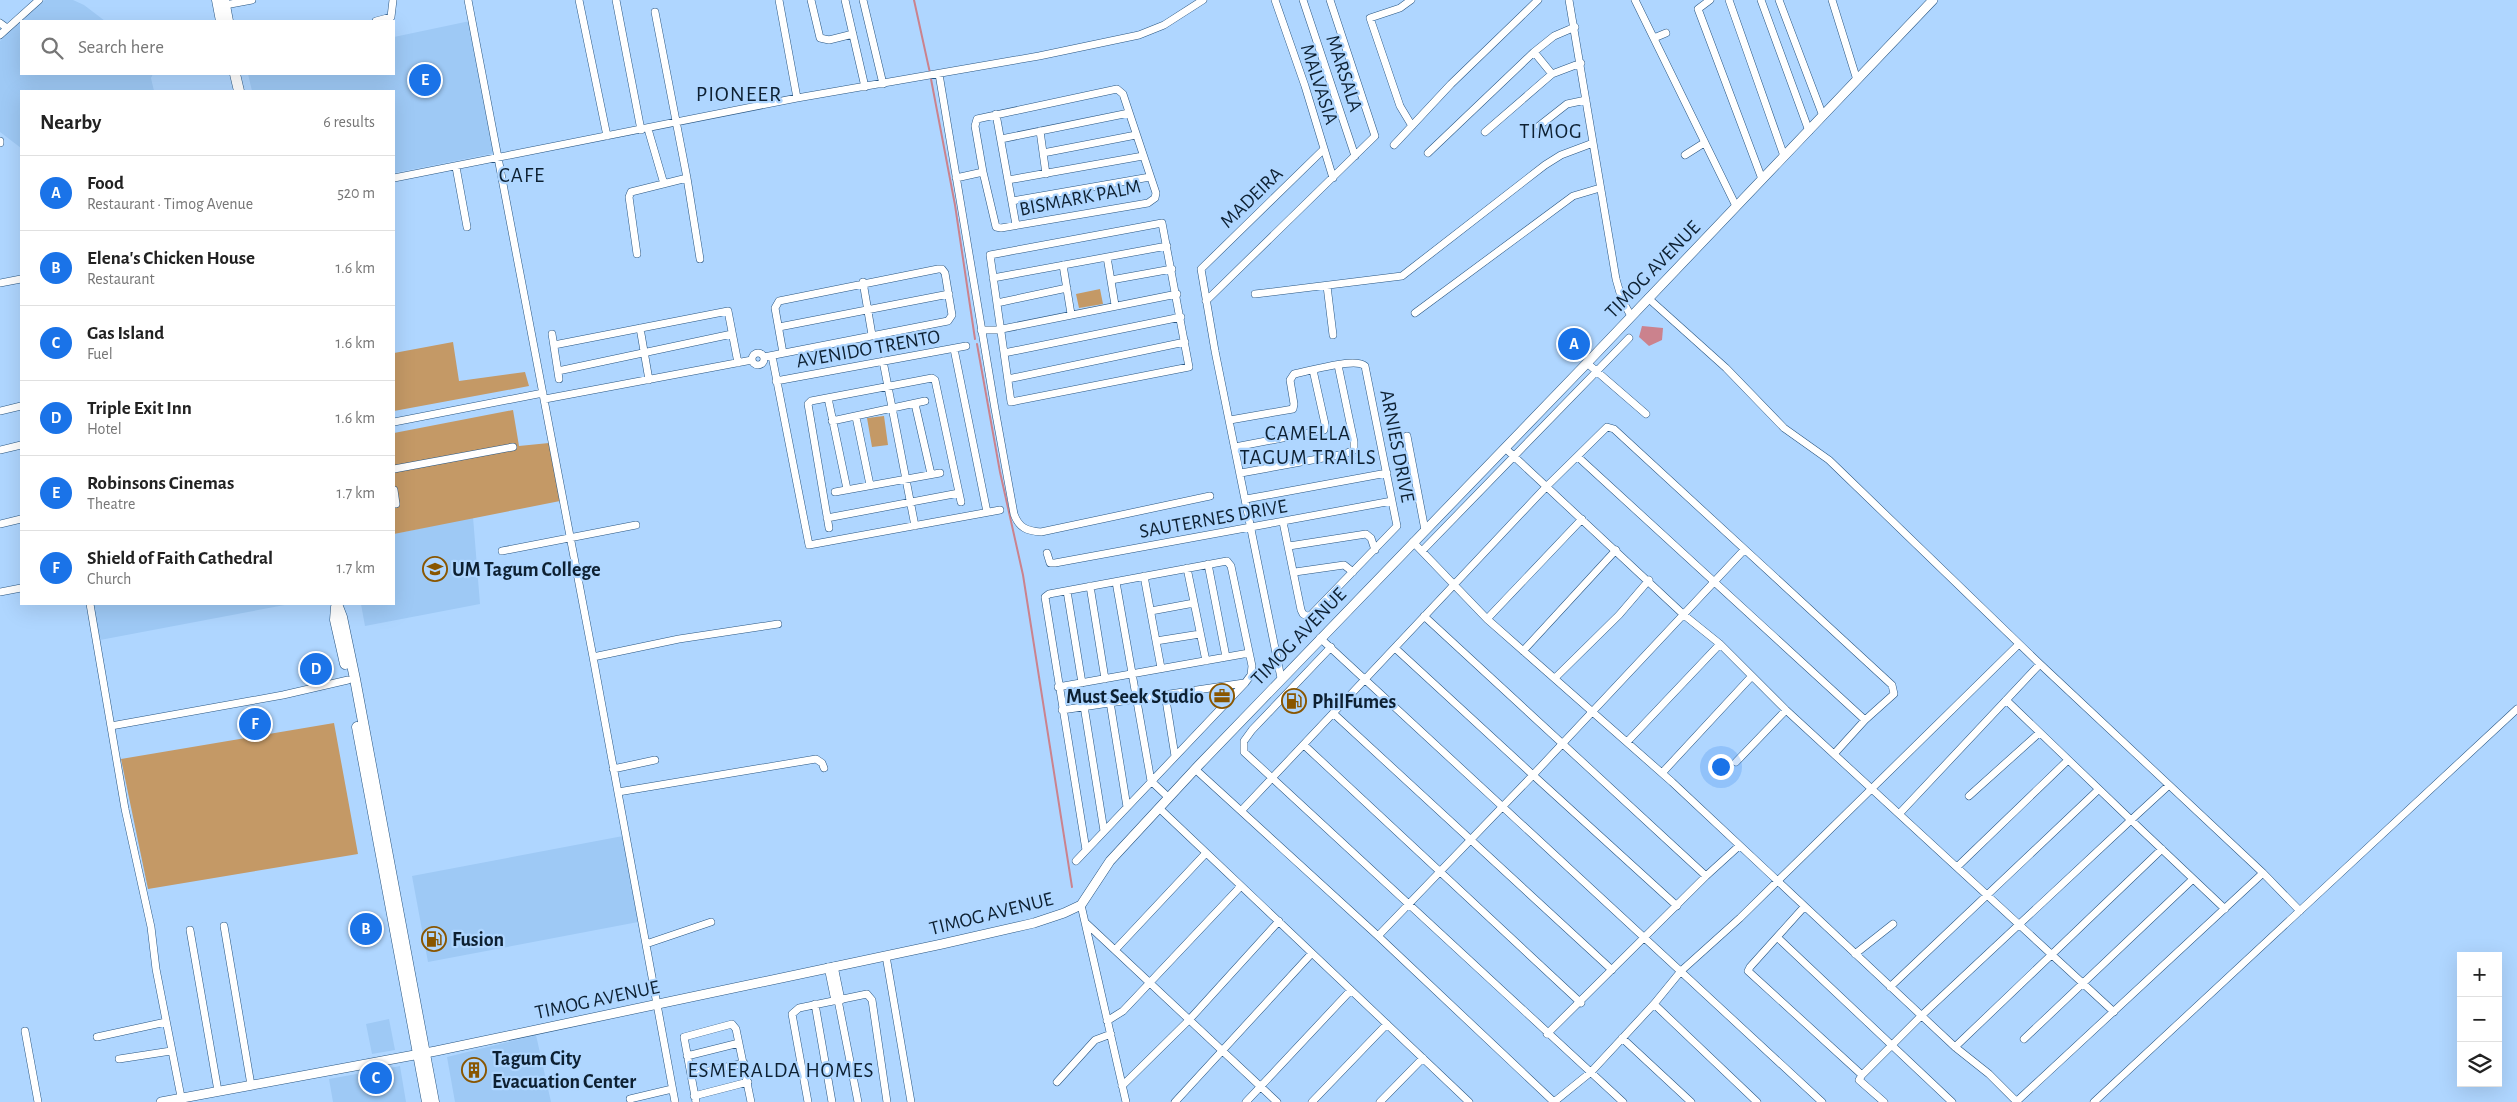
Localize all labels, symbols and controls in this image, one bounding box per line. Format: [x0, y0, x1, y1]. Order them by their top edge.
search box [20, 20, 395, 75]
street label: MARSALA [1322, 32, 1366, 115]
icon: search [38, 34, 66, 62]
text: Search here [78, 38, 164, 57]
street label: MALVASIA [1297, 42, 1342, 127]
pin: E [409, 61, 441, 99]
district label: PIONEER [696, 83, 782, 105]
text: Nearby [40, 112, 101, 133]
text: 6 results [323, 114, 375, 130]
district label: TIMOG [1519, 121, 1583, 142]
street label: MADEIRA [1217, 163, 1287, 232]
district label: CAFE [499, 165, 545, 186]
text: Food [87, 174, 124, 193]
street label: BISMARK PALM [1018, 176, 1143, 220]
text: A [51, 185, 61, 201]
text: 520 m [337, 185, 375, 201]
text: Restaurant · Timog Avenue [87, 196, 253, 212]
street label: TIMOG AVENUE [1601, 217, 1704, 322]
text: Elena's Chicken House [87, 249, 255, 268]
text: B [51, 260, 61, 276]
text: 1.6 km [336, 260, 375, 276]
text: Restaurant [87, 271, 155, 287]
text: Gas Island [87, 324, 164, 343]
pin: A [1558, 325, 1590, 363]
street label: AVENIDO TRENTO [795, 326, 942, 371]
text: C [52, 335, 60, 351]
text: 1.6 km [336, 335, 375, 351]
text: Fuel [87, 346, 113, 362]
street label: ARNIES DRIVE [1376, 388, 1418, 504]
text: Triple Exit Inn [87, 399, 192, 418]
text: D [51, 410, 61, 426]
text: 1.6 km [336, 410, 375, 426]
text: Hotel [87, 421, 122, 437]
district label: CAMELLA TAGUM TRAILS [1239, 423, 1377, 468]
text: Robinsons Cinemas [87, 474, 234, 493]
text: E [52, 485, 60, 501]
text: 1.7 km [336, 485, 375, 501]
text: Theatre [87, 496, 135, 512]
street label: SAUTERNES DRIVE [1138, 496, 1289, 542]
text: Shield of Faith Cathedral [87, 549, 273, 568]
school or university icon: UM Tagum College [422, 556, 448, 582]
text: F [52, 560, 60, 576]
text: 1.7 km [336, 560, 375, 576]
place label: UM Tagum College [452, 560, 601, 580]
text: Church [87, 571, 131, 587]
street label: TIMOG AVENUE [1247, 584, 1350, 689]
pin: D [300, 650, 332, 688]
office icon: Must Seek Studio [1209, 683, 1235, 709]
place label: Must Seek Studio [1066, 687, 1204, 707]
fuel station icon: PhilFumes [1281, 688, 1307, 714]
place label: PhilFumes [1312, 692, 1397, 712]
pin: F [239, 705, 271, 743]
your location [1708, 754, 1734, 780]
street label: TIMOG AVENUE [927, 889, 1056, 939]
pin: B [350, 910, 382, 948]
fuel station icon: Fusion [421, 926, 447, 952]
place label: Fusion [452, 930, 504, 950]
map controls [2457, 952, 2502, 1087]
button: + [2457, 952, 2502, 997]
street label: TIMOG AVENUE [533, 977, 662, 1023]
button: − [2457, 997, 2502, 1042]
button: layers [2457, 1042, 2502, 1087]
place label: Tagum City Evacuation Center [492, 1049, 636, 1092]
building icon: Tagum City Evacuation Center [461, 1057, 487, 1083]
pin: C [360, 1059, 392, 1097]
district label: ESMERALDA HOMES [687, 1060, 875, 1081]

